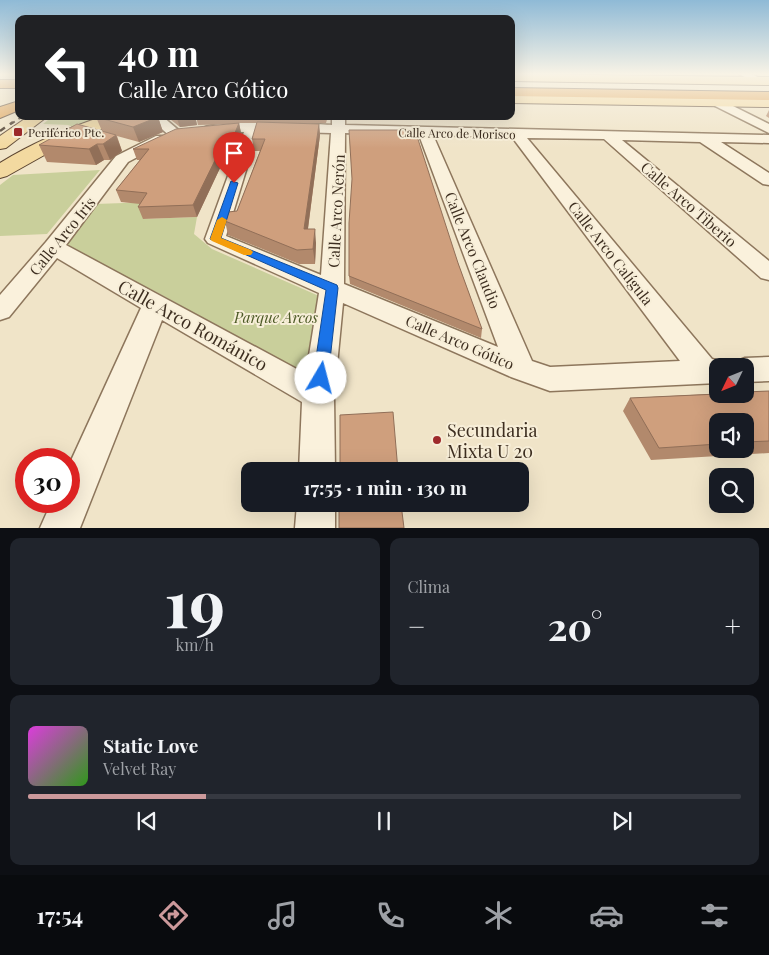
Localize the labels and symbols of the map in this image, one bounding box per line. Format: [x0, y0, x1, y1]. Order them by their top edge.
place label: Periférico Pte. [28, 124, 104, 140]
street label: Calle Arco de Morisco [398, 124, 516, 142]
marker: Periférico Pte. [12, 126, 24, 138]
pin [213, 132, 255, 183]
street label: Calle Arco Nerón [323, 154, 349, 268]
street label: Calle Arco Tiberio [637, 157, 741, 251]
street label: Calle Arco Claudio [440, 189, 506, 311]
street label: Calle Arco Iris [24, 193, 100, 279]
street label: Calle Arco Calígula [564, 197, 658, 310]
street label: Calle Arco Románico [114, 274, 272, 376]
park label: Parque Arcos [233, 307, 318, 327]
street label: Calle Arco Gótico [403, 310, 517, 374]
position arrow [294, 351, 346, 403]
north arrow [709, 358, 754, 402]
place label: Secundaria Mixta U 20 [447, 418, 537, 463]
marker: Secundaria Mixta U 20 [431, 434, 443, 446]
speed limit sign: 30 [15, 448, 80, 513]

